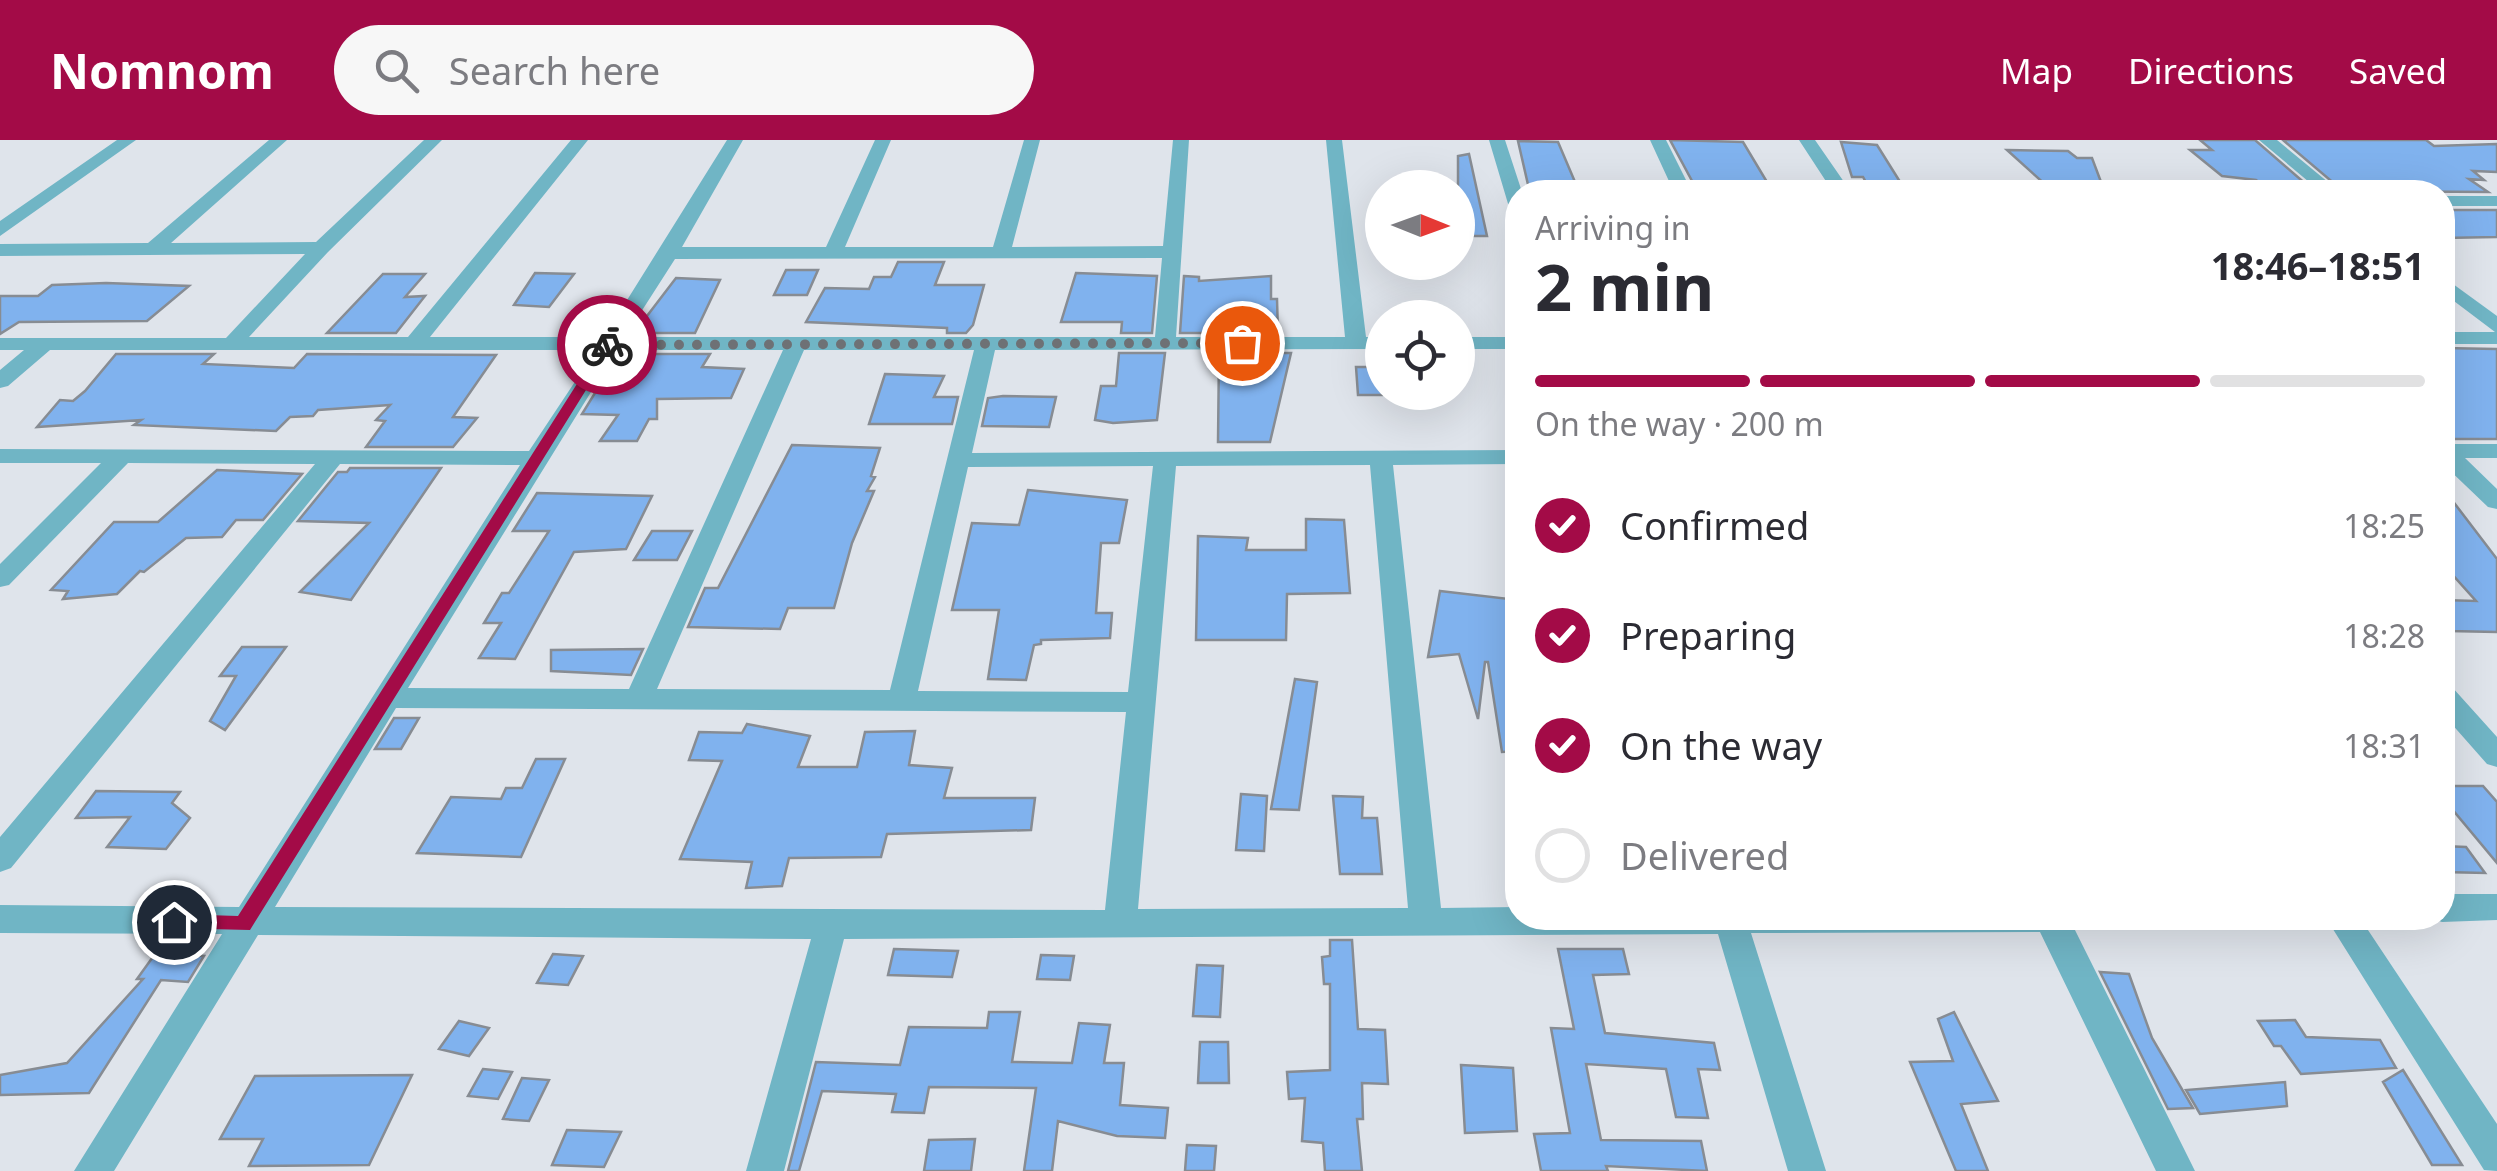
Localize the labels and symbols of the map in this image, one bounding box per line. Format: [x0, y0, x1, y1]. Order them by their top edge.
north arrow [1365, 170, 1475, 280]
courier [557, 295, 657, 395]
pin [1200, 301, 1285, 386]
pin [132, 880, 217, 965]

